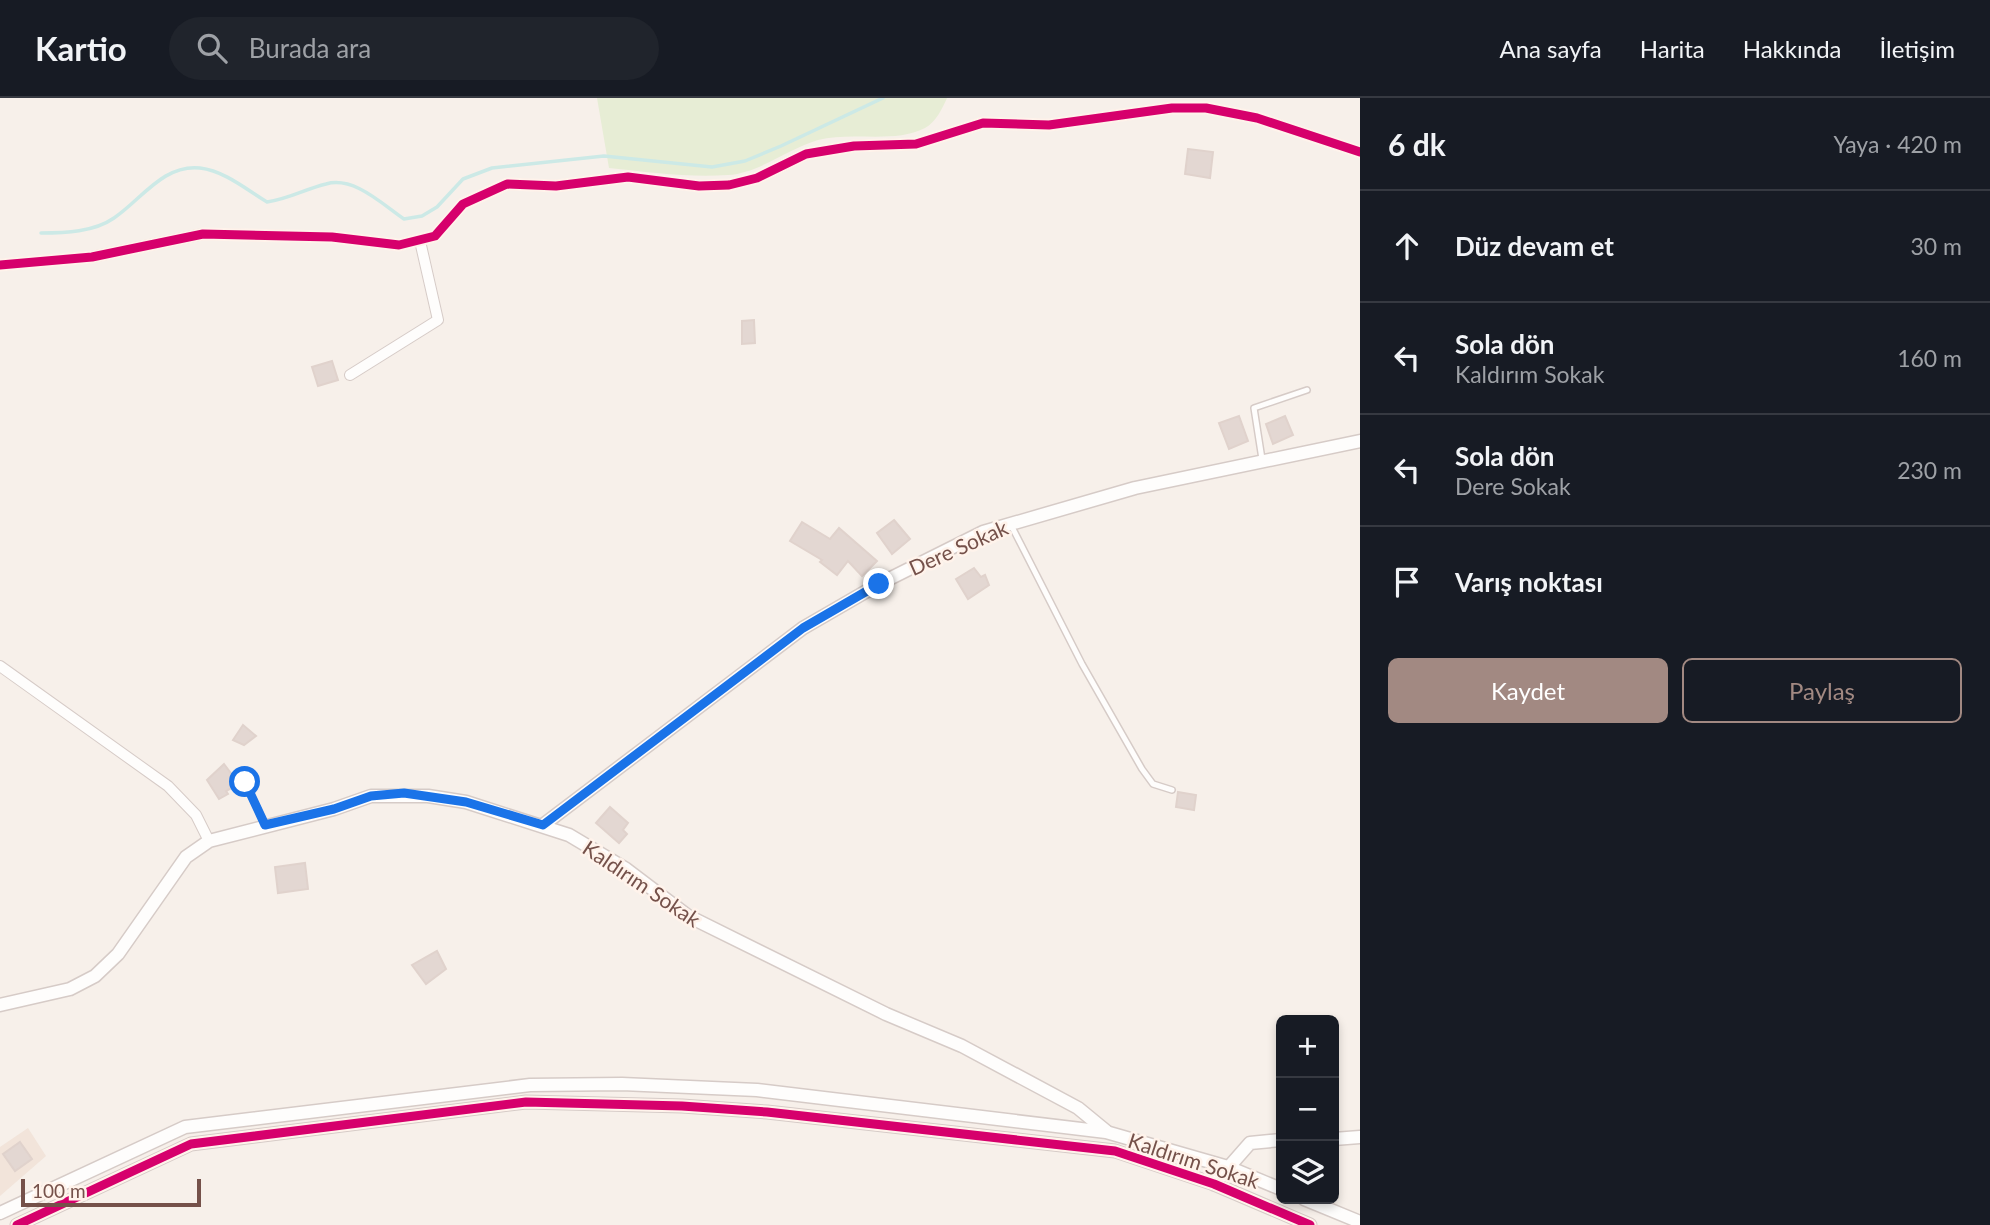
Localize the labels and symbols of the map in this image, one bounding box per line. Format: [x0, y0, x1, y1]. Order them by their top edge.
street label: Dere Sokak [905, 514, 1012, 580]
route end [863, 568, 894, 599]
route start [229, 766, 260, 797]
street label: Kaldırım Sokak [578, 834, 706, 932]
street label: Kaldırım Sokak [1125, 1127, 1263, 1193]
scale bar [21, 1176, 201, 1208]

